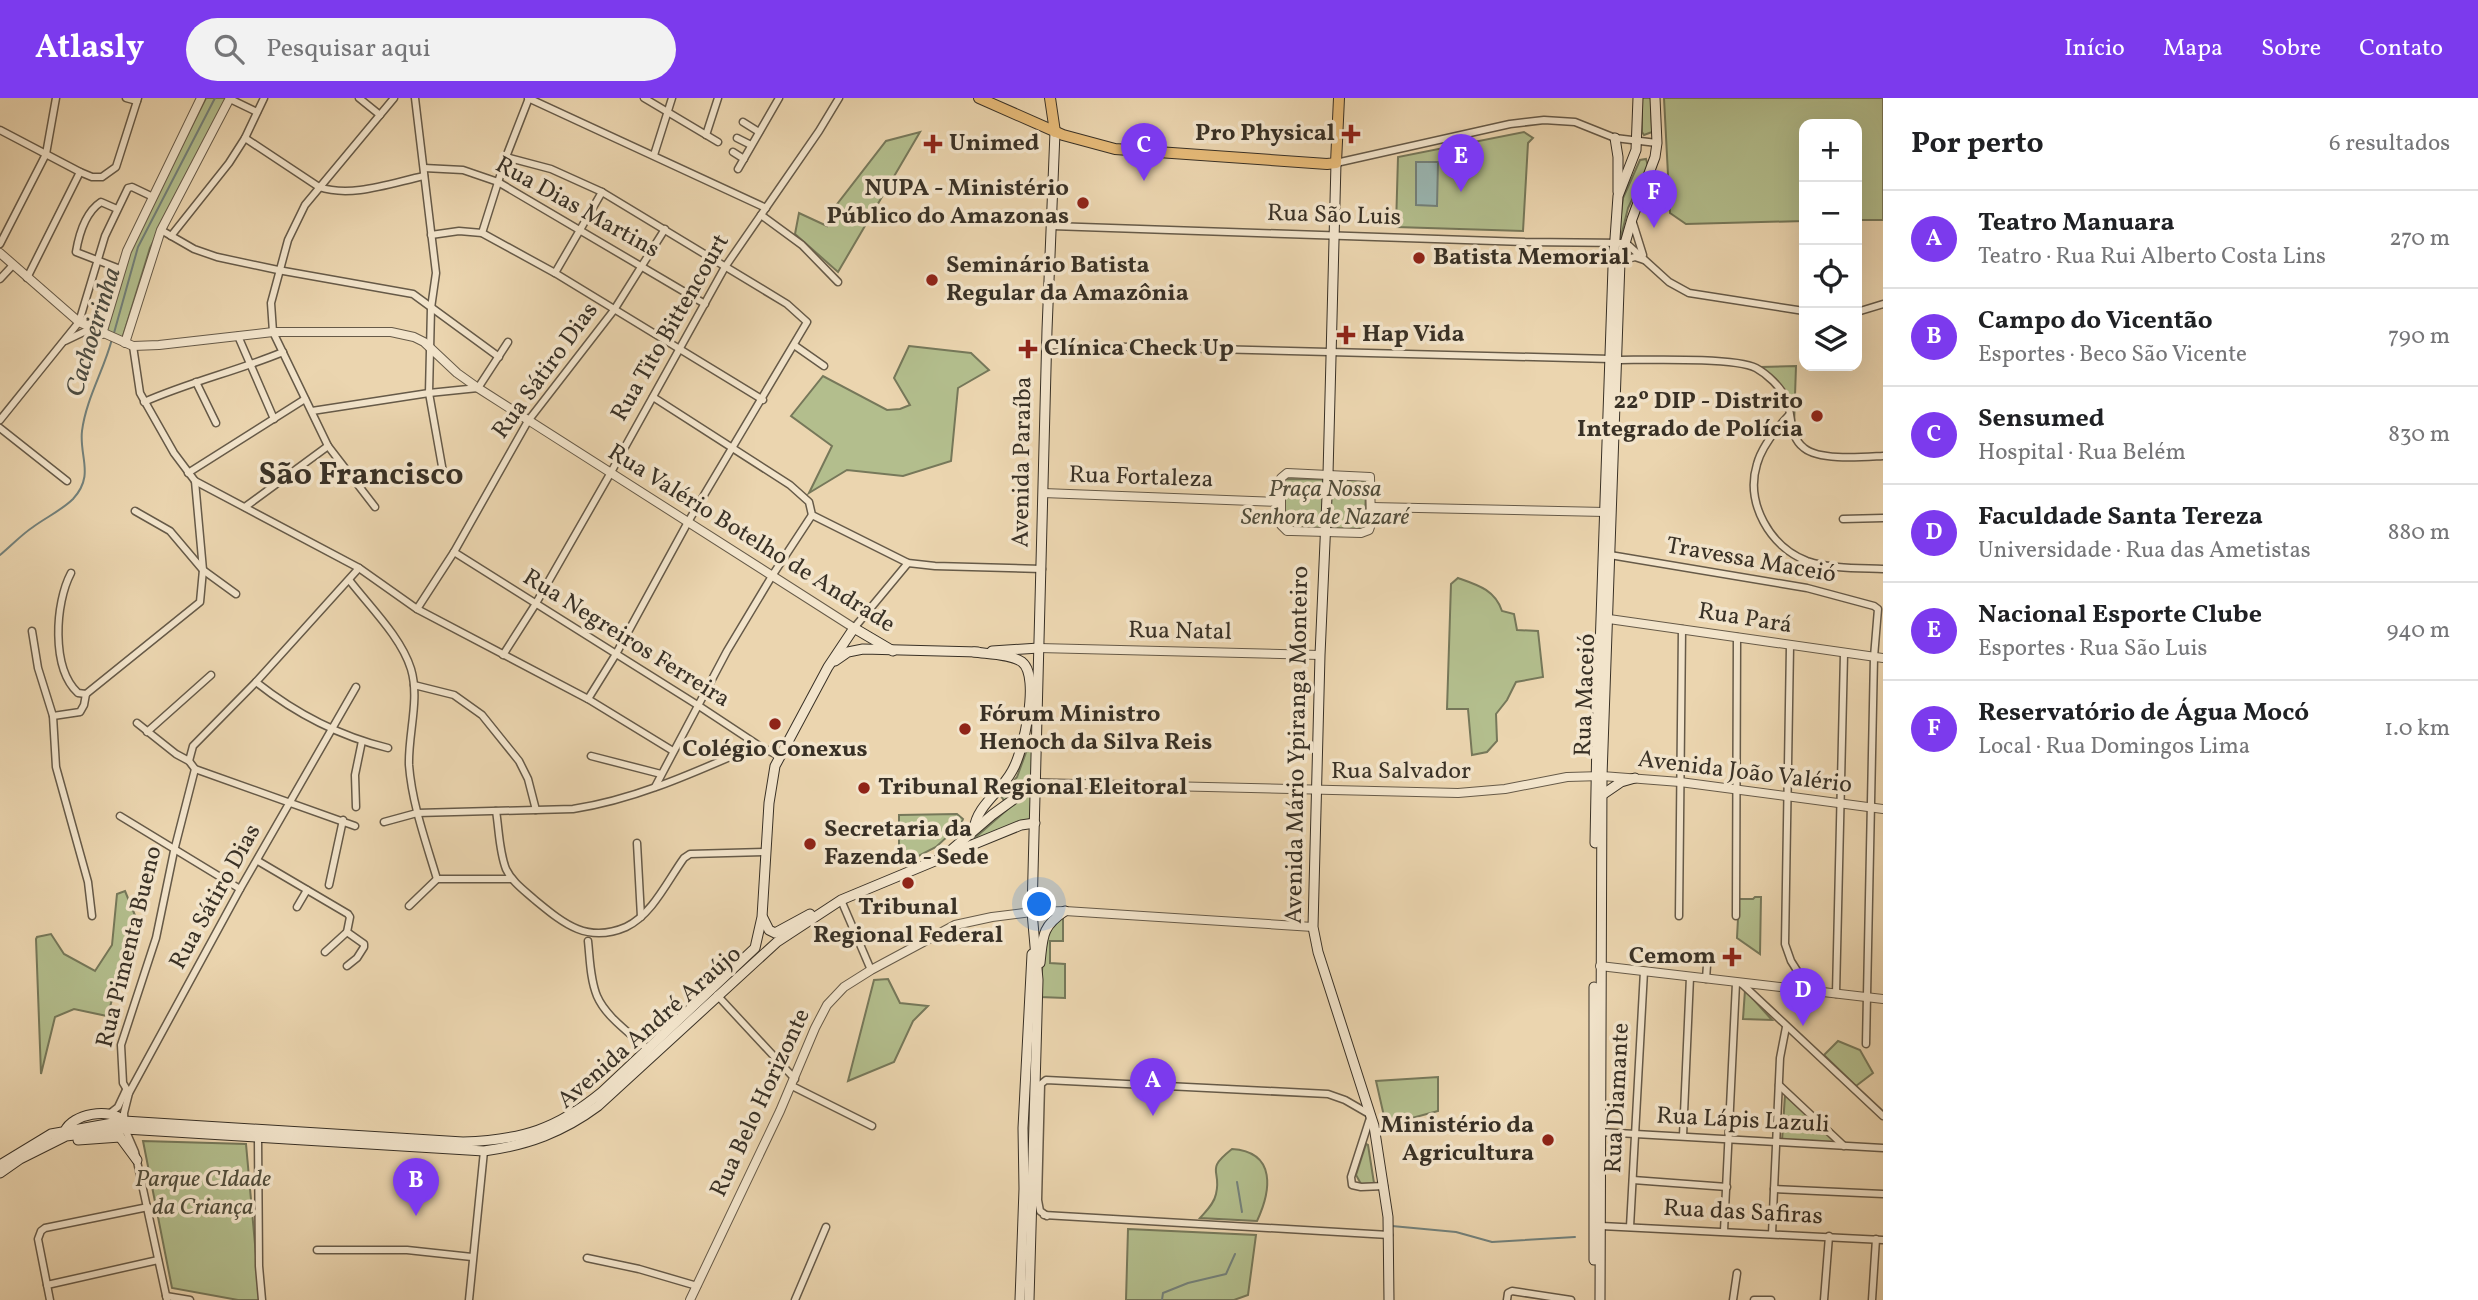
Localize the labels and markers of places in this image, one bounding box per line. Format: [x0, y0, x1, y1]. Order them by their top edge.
place label: Pro Physical [1195, 117, 1335, 151]
pin: C [1121, 123, 1167, 181]
marker: Pro Physical [1341, 124, 1361, 144]
place label: Unimed [949, 127, 1040, 161]
marker: Unimed [923, 134, 943, 154]
pin: E [1438, 134, 1484, 192]
pin: F [1631, 170, 1677, 228]
place label: NUPA - Ministério Público do Amazonas [827, 172, 1069, 234]
marker: NUPA - Ministério Público do Amazonas [1075, 195, 1091, 211]
place label: Batista Memorial [1433, 241, 1630, 275]
place label: Seminário Batista Regular da Amazônia [946, 249, 1189, 311]
marker: Batista Memorial [1411, 250, 1427, 266]
marker: Seminário Batista Regular da Amazônia [924, 272, 940, 288]
place label: Hap Vida [1362, 318, 1465, 352]
marker: Hap Vida [1336, 325, 1356, 345]
place label: Clínica Check Up [1044, 332, 1234, 366]
marker: Clínica Check Up [1018, 339, 1038, 359]
place label: 22º DIP - Distrito Integrado de Polícia [1577, 385, 1803, 447]
marker: 22º DIP - Distrito Integrado de Polícia [1809, 408, 1825, 424]
place label: Fórum Ministro Henoch da Silva Reis [979, 698, 1212, 760]
marker: Colégio Conexus [767, 716, 783, 732]
marker: Fórum Ministro Henoch da Silva Reis [957, 721, 973, 737]
place label: Colégio Conexus [682, 733, 868, 767]
place label: Tribunal Regional Eleitoral [878, 771, 1187, 805]
marker: Tribunal Regional Eleitoral [856, 780, 872, 796]
place label: Secretaria da Fazenda - Sede [824, 813, 989, 875]
marker: Secretaria da Fazenda - Sede [802, 836, 818, 852]
marker: Tribunal Regional Federal [900, 875, 916, 891]
place label: Tribunal Regional Federal [813, 891, 1003, 953]
place label: Cemom [1629, 940, 1716, 974]
marker: Cemom [1722, 947, 1742, 967]
pin: D [1780, 968, 1826, 1026]
pin: A [1130, 1058, 1176, 1116]
place label: Ministério da Agricultura [1380, 1109, 1534, 1171]
marker: Ministério da Agricultura [1540, 1132, 1556, 1148]
pin: B [393, 1158, 439, 1216]

